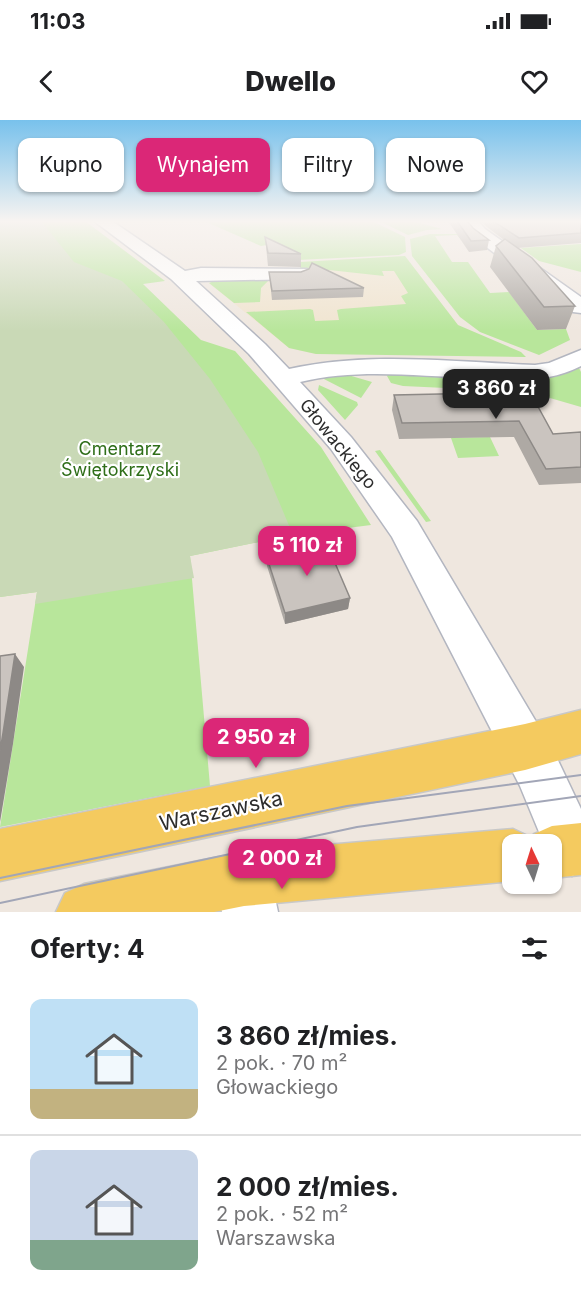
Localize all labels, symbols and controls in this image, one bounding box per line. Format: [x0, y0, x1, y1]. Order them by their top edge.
text: 11:03 [30, 8, 85, 34]
icon: back [30, 65, 63, 98]
text: Dwello [245, 65, 336, 98]
icon: heart [518, 65, 551, 98]
chip: Kupno [18, 138, 124, 192]
chip: Wynajem [136, 138, 270, 192]
chip: Filtry [282, 138, 374, 192]
chip: Nowe [386, 138, 485, 192]
pin: 3 860 zł [434, 369, 558, 420]
text: 3 860 zł [457, 376, 535, 400]
street label: Głowackiego [296, 394, 381, 493]
park label: Cmentarz Świętokrzyski [61, 438, 179, 480]
pin: 5 110 zł [245, 526, 369, 577]
text: 5 110 zł [272, 533, 342, 557]
pin: 2 950 zł [194, 718, 318, 769]
text: 2 950 zł [217, 725, 295, 749]
street label: Warszawska [157, 785, 285, 836]
north arrow [502, 834, 562, 894]
map controls [502, 834, 562, 894]
pin: 2 000 zł [220, 839, 344, 890]
text: 2 000 zł [242, 846, 322, 870]
icon: filters [518, 932, 551, 965]
text: Oferty: 4 [30, 933, 145, 964]
text: 3 860 zł/mies. [216, 1020, 398, 1051]
icon: home [78, 1023, 150, 1095]
text: 2 pok. · 70 m² [216, 1051, 347, 1075]
text: Głowackiego [216, 1075, 338, 1099]
text: 2 000 zł/mies. [216, 1171, 399, 1202]
icon: home [78, 1174, 150, 1246]
text: 2 pok. · 52 m² [216, 1202, 348, 1226]
text: Warszawska [216, 1226, 335, 1250]

